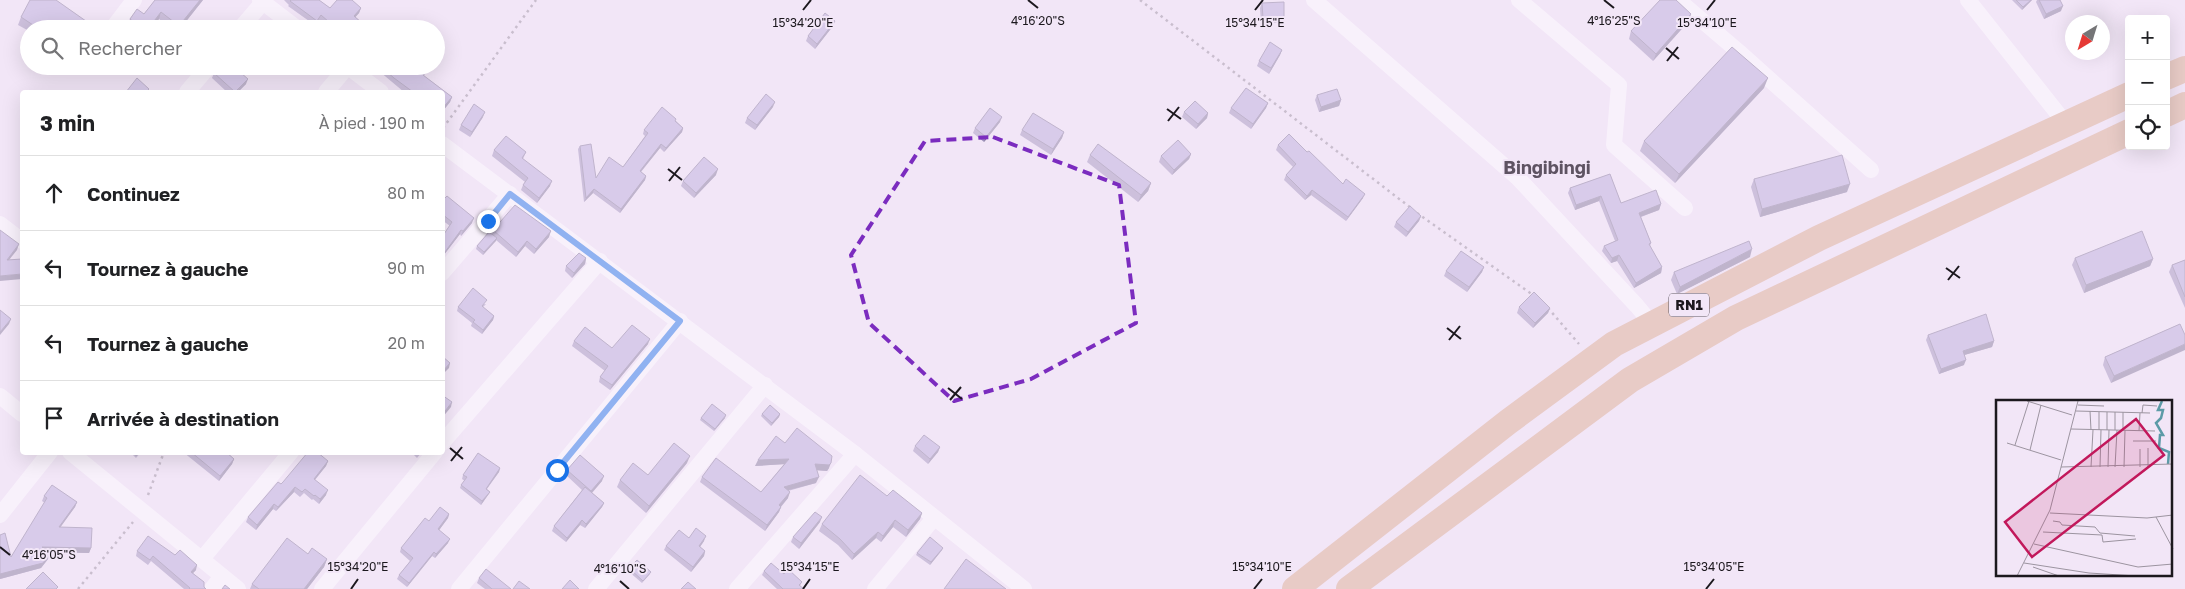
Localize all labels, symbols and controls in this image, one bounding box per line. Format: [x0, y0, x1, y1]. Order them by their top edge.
text: 4°16'20"S [1011, 13, 1065, 28]
text: 4°16'25"S [1587, 13, 1641, 28]
text: 15°34'20"E [773, 15, 833, 30]
text: 15°34'15"E [1225, 15, 1285, 30]
text: 15°34'10"E [1677, 15, 1737, 30]
north arrow [2065, 15, 2110, 60]
map controls [2125, 15, 2170, 150]
button: + [2125, 15, 2170, 60]
search box [20, 20, 445, 75]
icon: search [38, 34, 66, 62]
text: Rechercher [78, 36, 183, 59]
button: − [2125, 60, 2170, 105]
button: locate [2125, 105, 2170, 150]
text: 3 min [40, 110, 95, 136]
text: À pied · 190 m [319, 113, 425, 133]
district label: Bingibingi [1503, 156, 1591, 178]
icon: ahead [40, 179, 68, 207]
text: Continuez [87, 182, 180, 205]
text: 80 m [387, 183, 425, 203]
route end [477, 210, 500, 233]
icon: left [40, 254, 68, 282]
text: Tournez à gauche [87, 257, 248, 280]
text: 90 m [387, 258, 425, 278]
road number: RN1 [1669, 294, 1709, 316]
icon: left [40, 329, 68, 357]
text: Tournez à gauche [87, 332, 248, 355]
text: 20 m [388, 333, 425, 353]
inset map [1996, 400, 2172, 576]
icon: arrive [40, 404, 68, 432]
text: Arrivée à destination [87, 407, 279, 430]
route start [546, 459, 569, 482]
text: 4°16'05"S [22, 547, 76, 562]
text: 15°34'20"E [328, 559, 388, 574]
text: 15°34'15"E [780, 559, 840, 574]
text: 15°34'10"E [1232, 559, 1292, 574]
text: 15°34'05"E [1684, 559, 1744, 574]
text: 4°16'10"S [594, 561, 647, 576]

